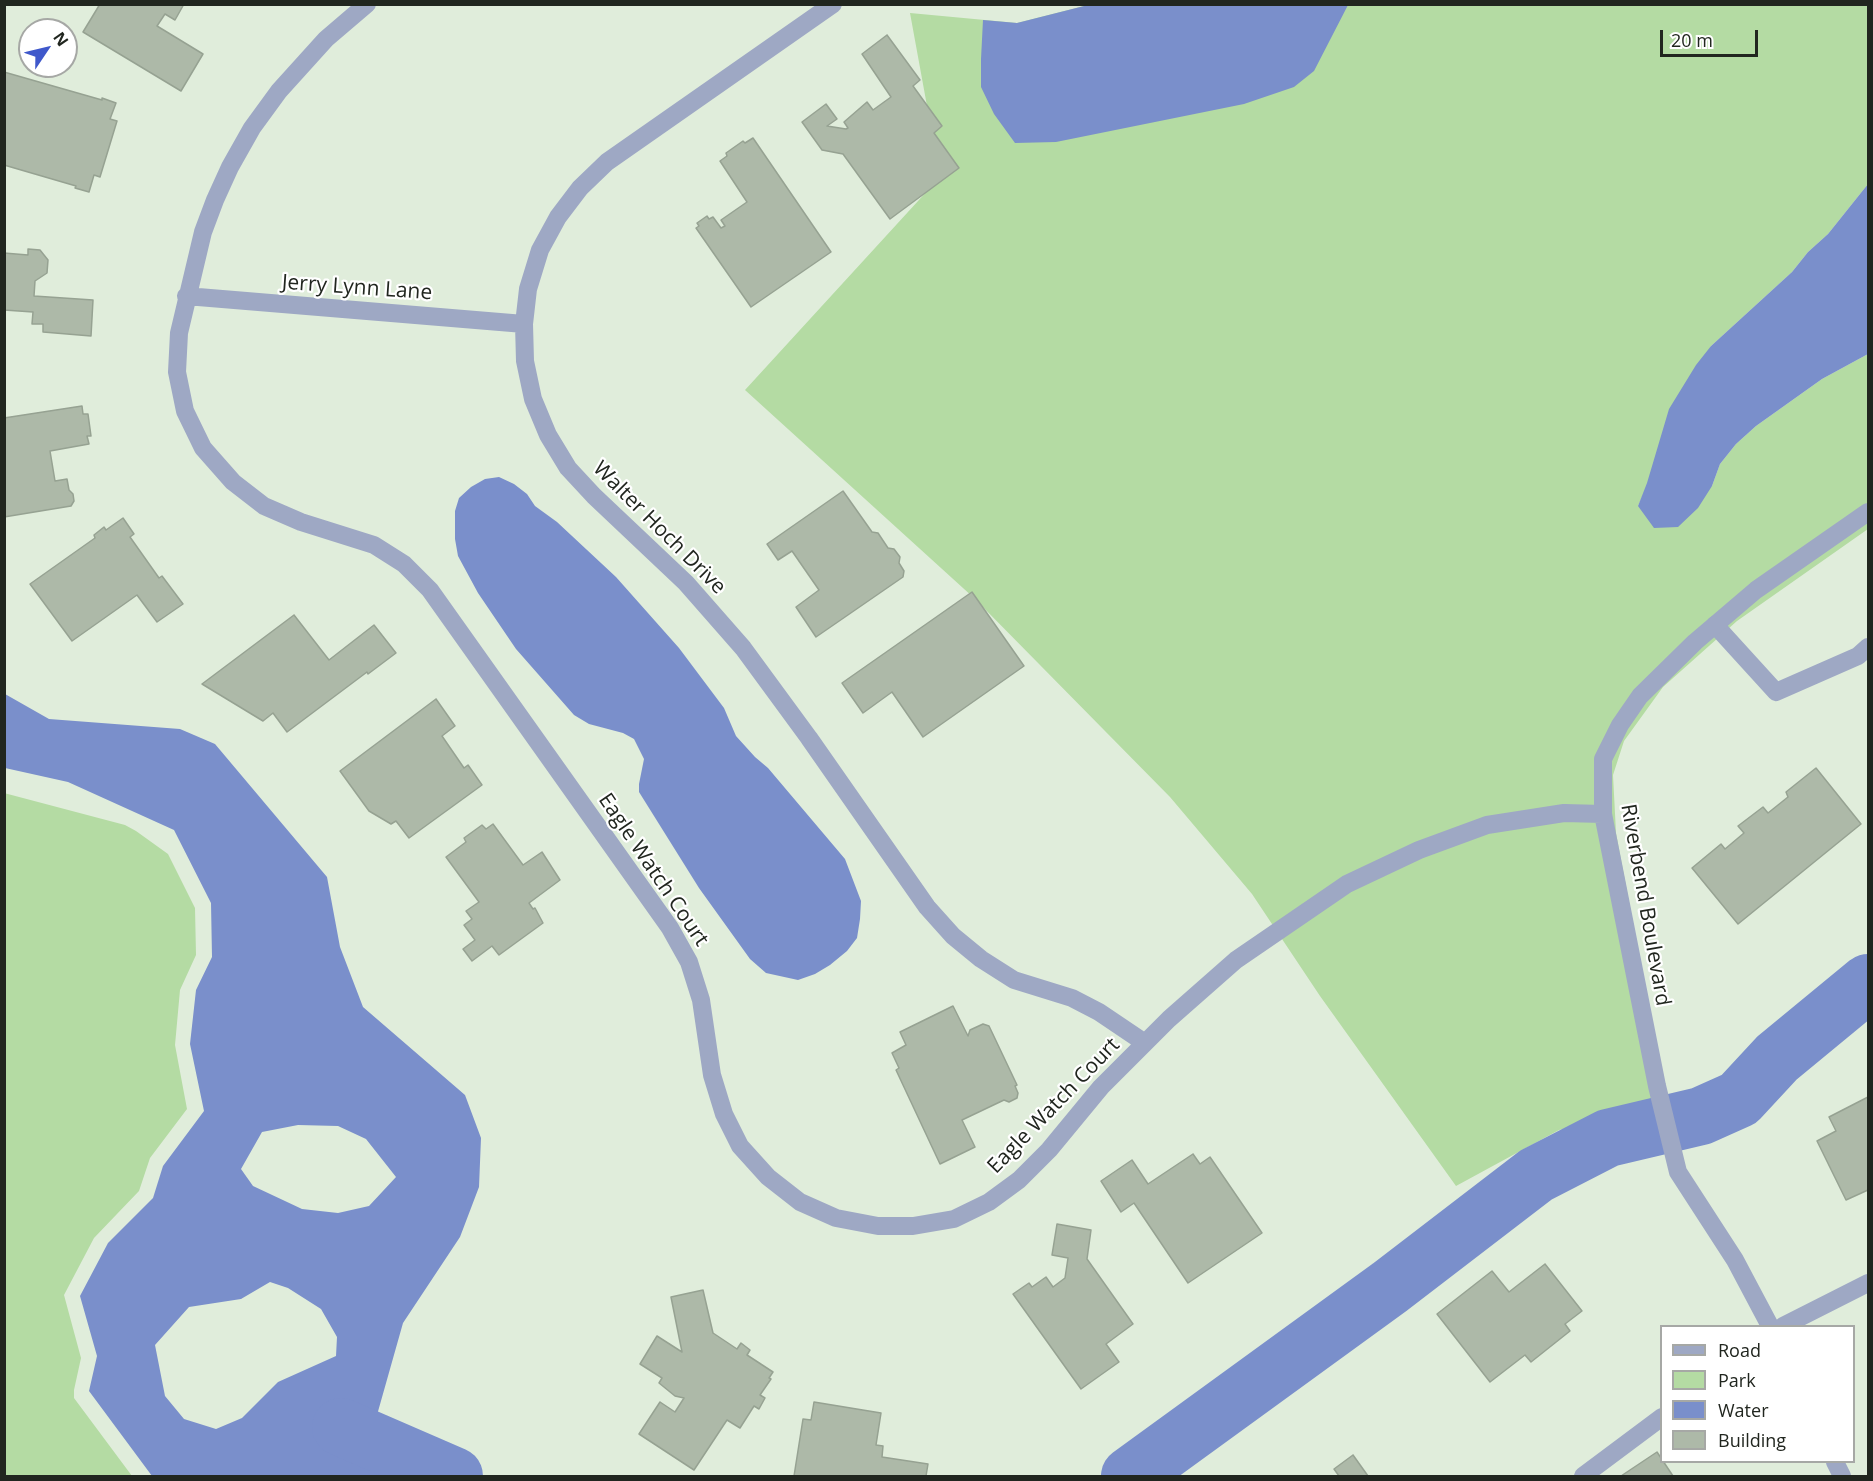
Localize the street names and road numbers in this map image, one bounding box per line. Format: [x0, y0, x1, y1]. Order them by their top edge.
street label: Jerry Lynn Lane [281, 270, 433, 306]
street label: Walter Hoch Drive [587, 456, 731, 600]
street label: Eagle Watch Court [592, 789, 714, 951]
street label: Riverbend Boulevard [1615, 802, 1675, 1008]
street label: Eagle Watch Court [983, 1033, 1125, 1179]

